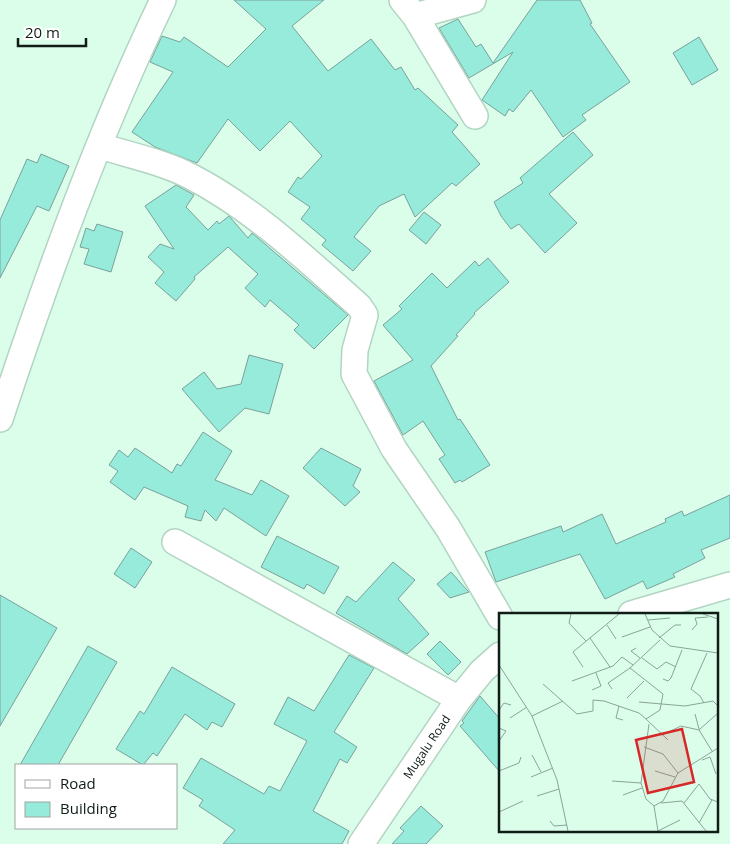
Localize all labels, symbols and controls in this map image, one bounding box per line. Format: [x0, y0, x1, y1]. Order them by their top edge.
scale bar [18, 15, 85, 47]
text: 20 m [25, 22, 60, 42]
inset map [499, 613, 718, 832]
street label: Mugalu Road [399, 712, 454, 782]
legend [15, 764, 178, 829]
text: Road [60, 773, 96, 793]
text: Building [60, 798, 117, 818]

